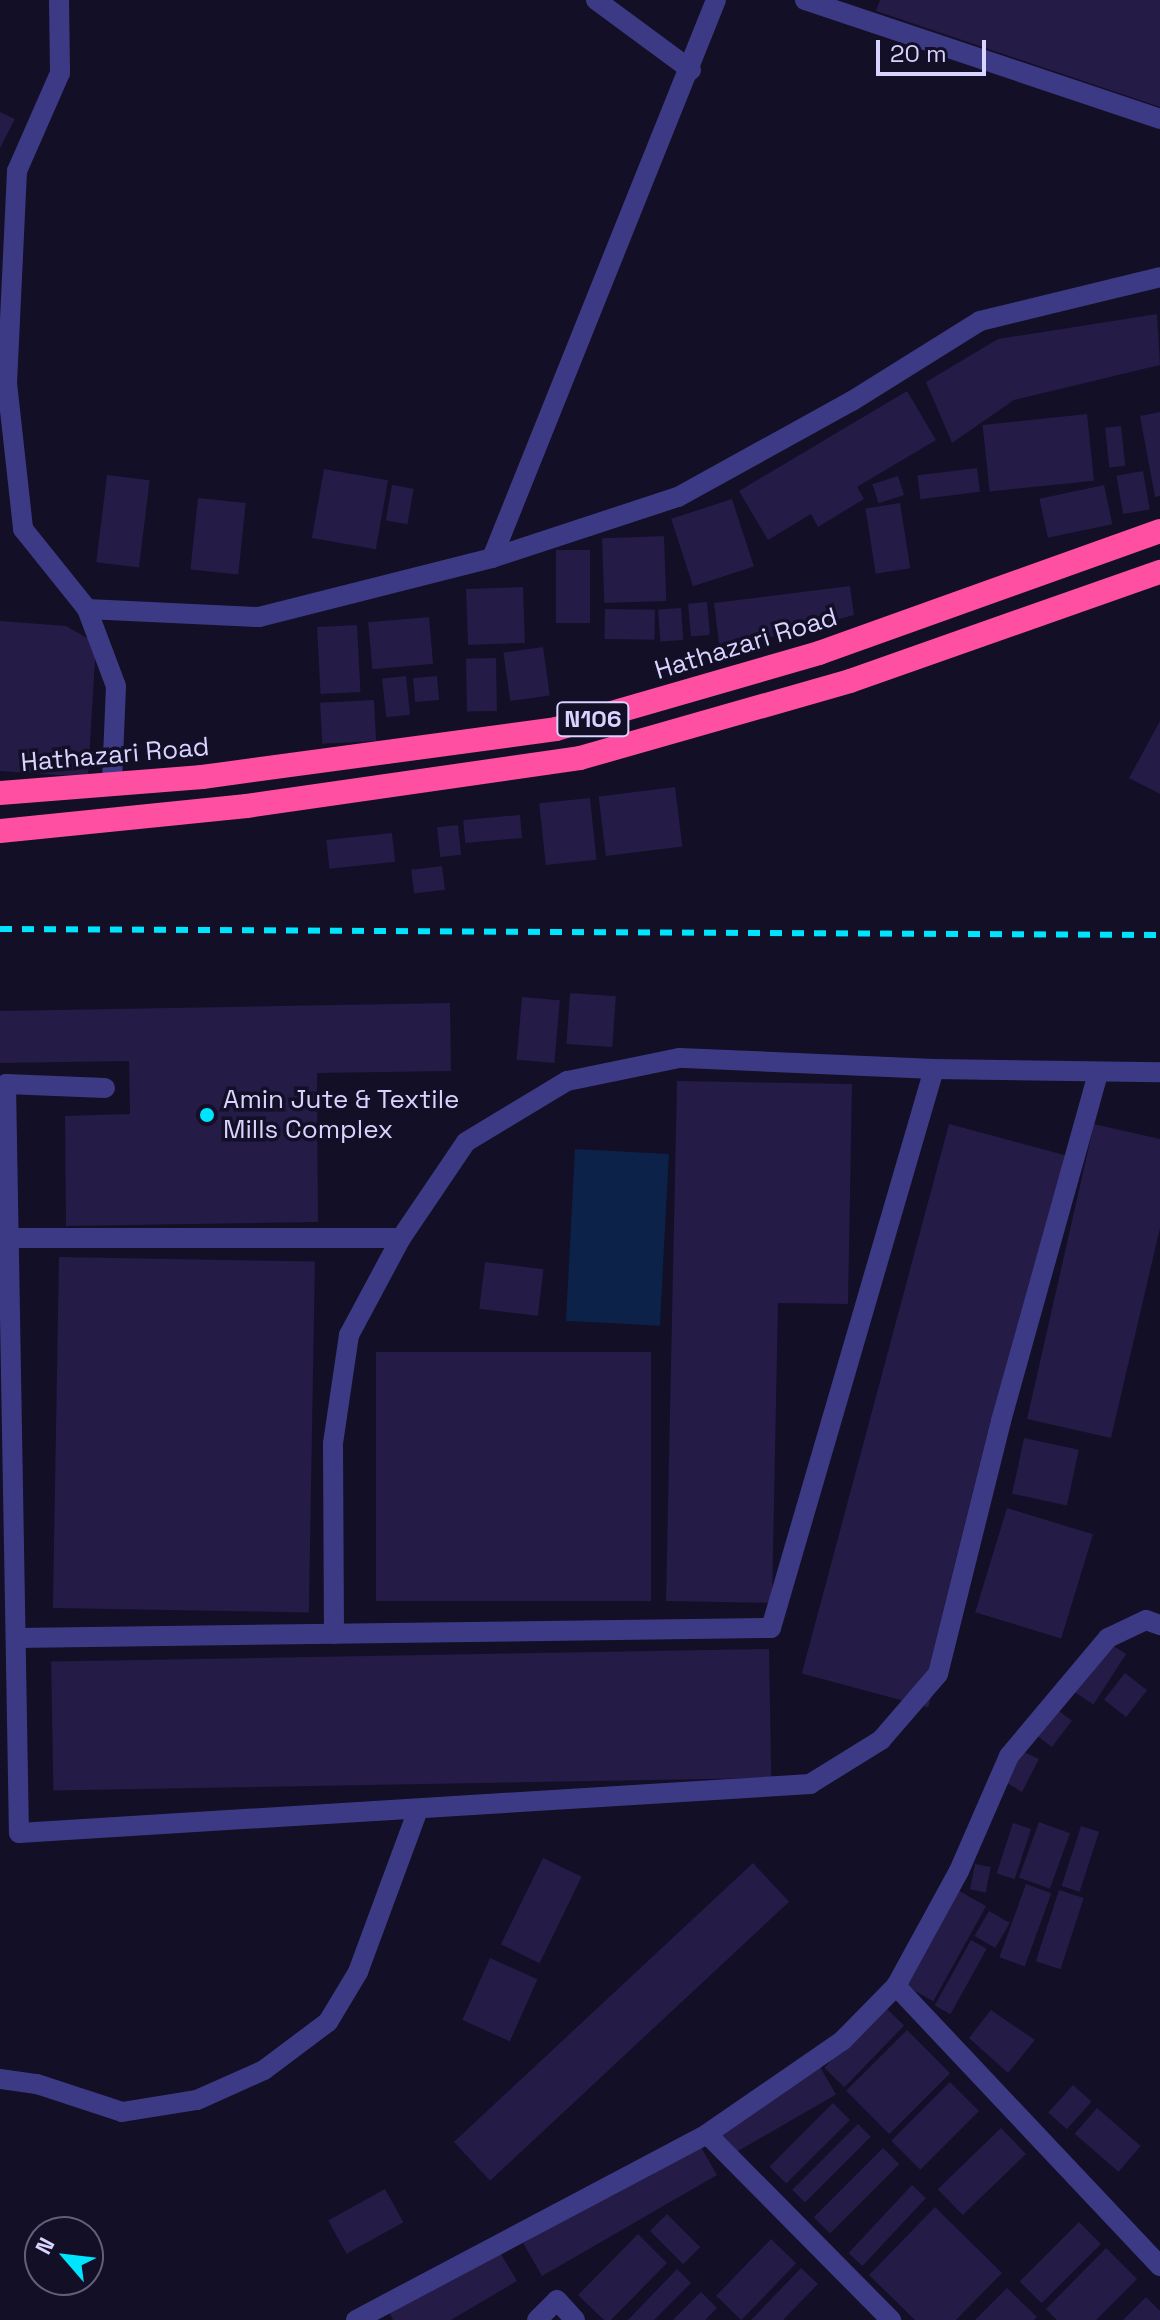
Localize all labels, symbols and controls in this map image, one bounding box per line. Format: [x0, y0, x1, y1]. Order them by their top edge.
scale bar [880, 24, 990, 74]
text: 20 m [890, 38, 947, 69]
street label: Hathazari Road [651, 601, 841, 687]
road number: N106 [555, 699, 631, 739]
street label: Hathazari Road [19, 731, 211, 779]
place label: Amin Jute & Textile Mills Complex [223, 1084, 460, 1146]
marker: Amin Jute & Textile Mills Complex [198, 1106, 216, 1124]
north arrow [24, 2216, 104, 2296]
text: N [29, 2233, 60, 2259]

